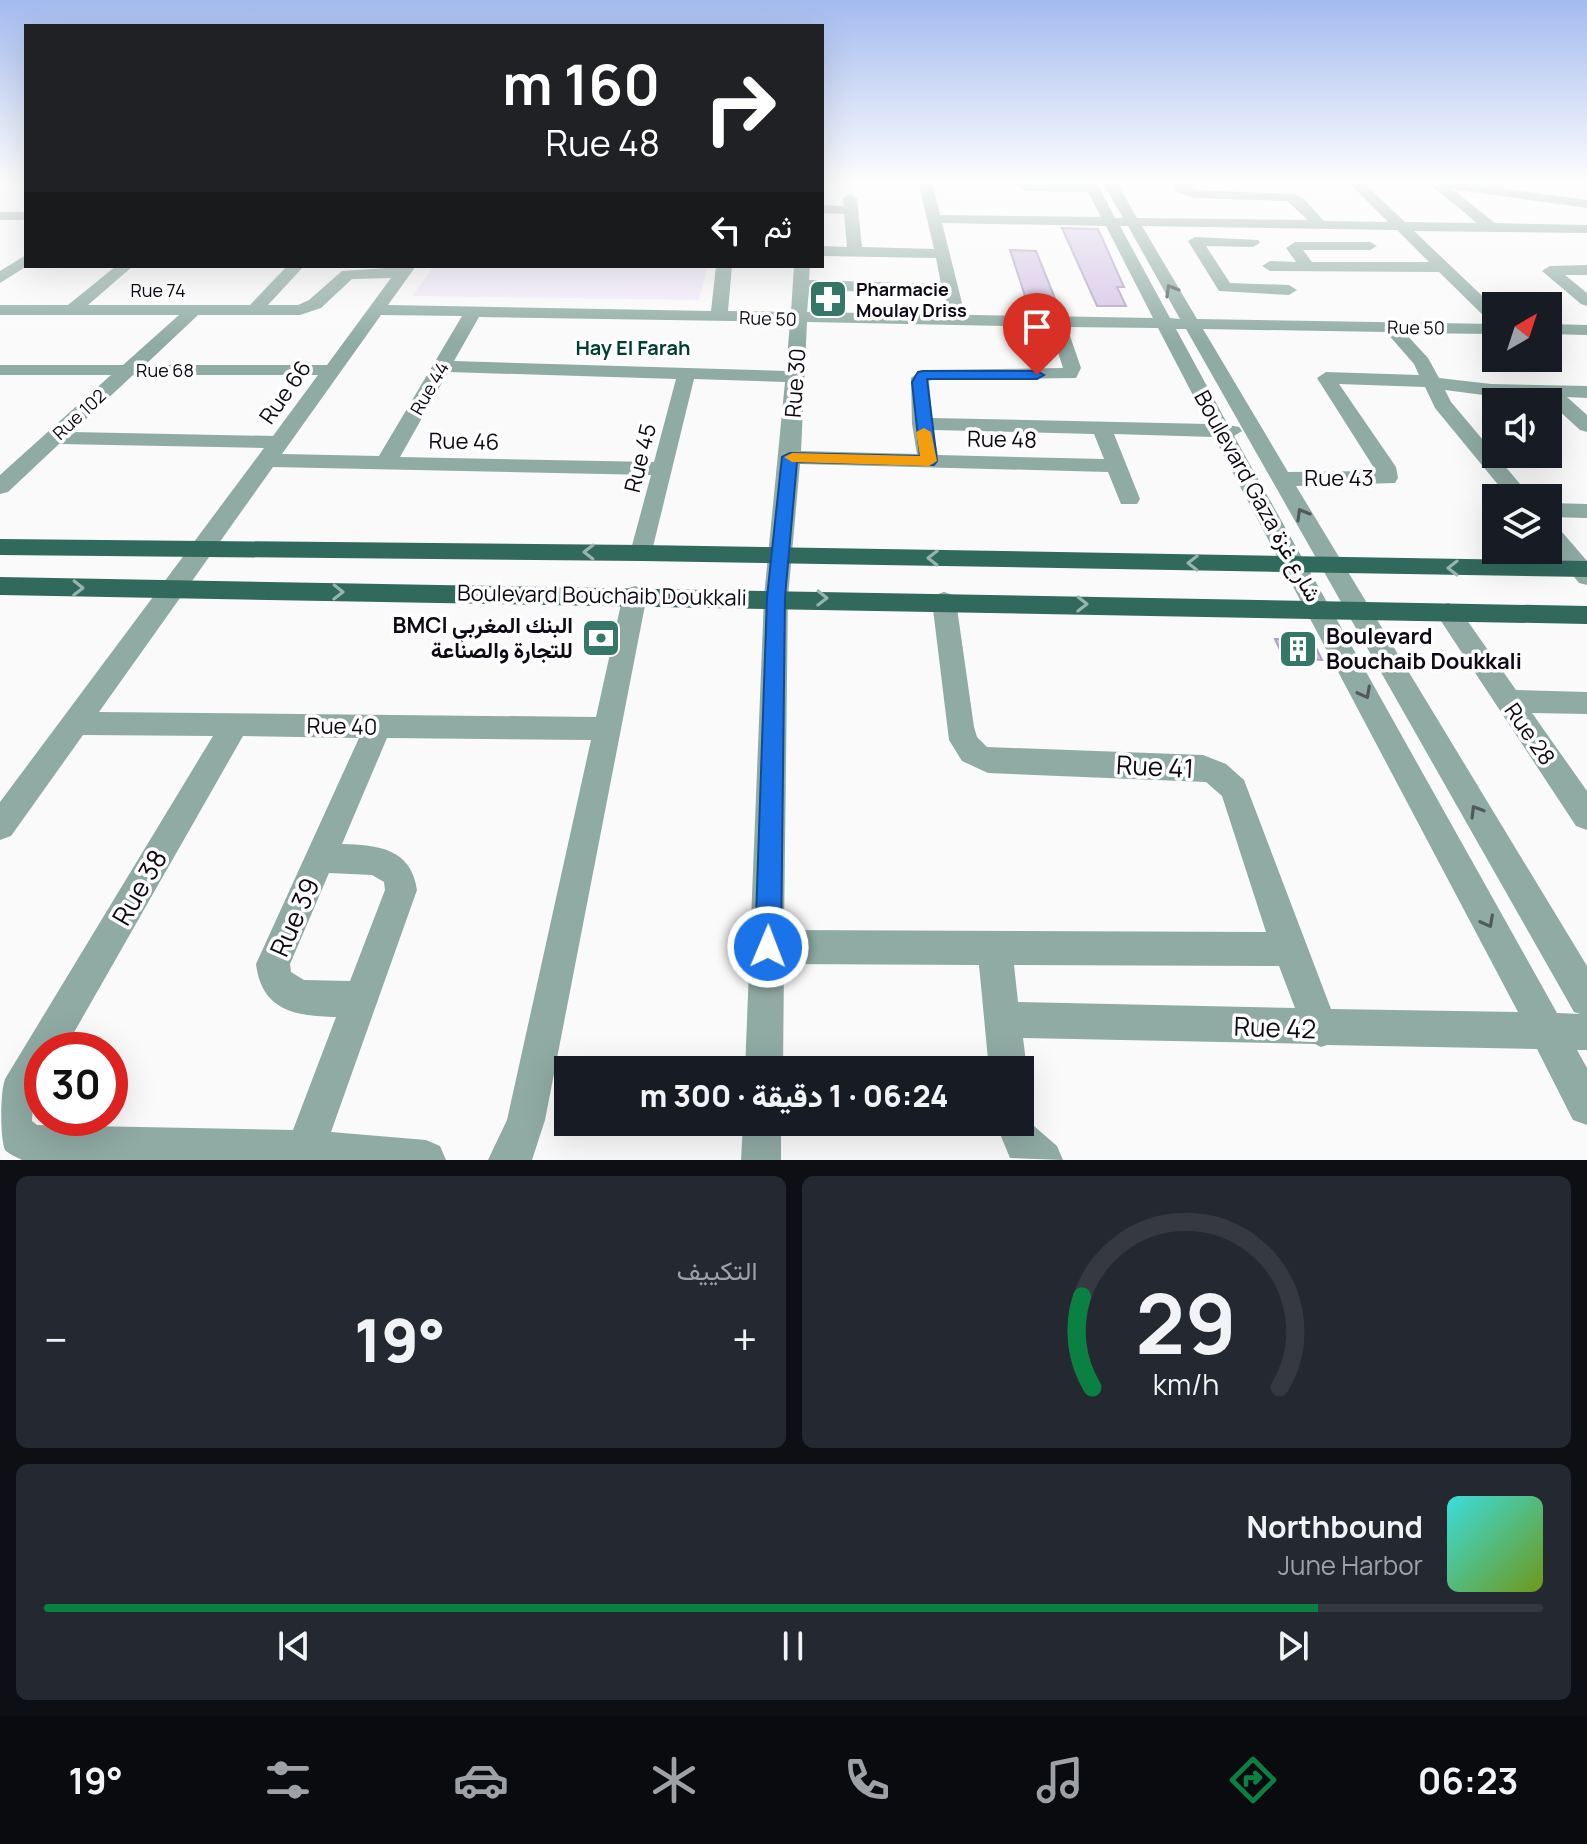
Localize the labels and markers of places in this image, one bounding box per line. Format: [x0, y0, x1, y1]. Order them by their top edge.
place label: Pharmacie Moulay Driss [856, 277, 967, 322]
pharmacy icon: Pharmacie Moulay Driss [807, 278, 849, 320]
pin [1003, 293, 1071, 375]
place label: BMCI البنك المغربي للتجارة والصناعة [393, 610, 573, 665]
bank icon: BMCI البنك المغربي للتجارة والصناعة [580, 617, 622, 659]
place label: Boulevard Bouchaib Doukkali [1326, 621, 1522, 676]
building icon: Boulevard Bouchaib Doukkali [1277, 628, 1319, 670]

